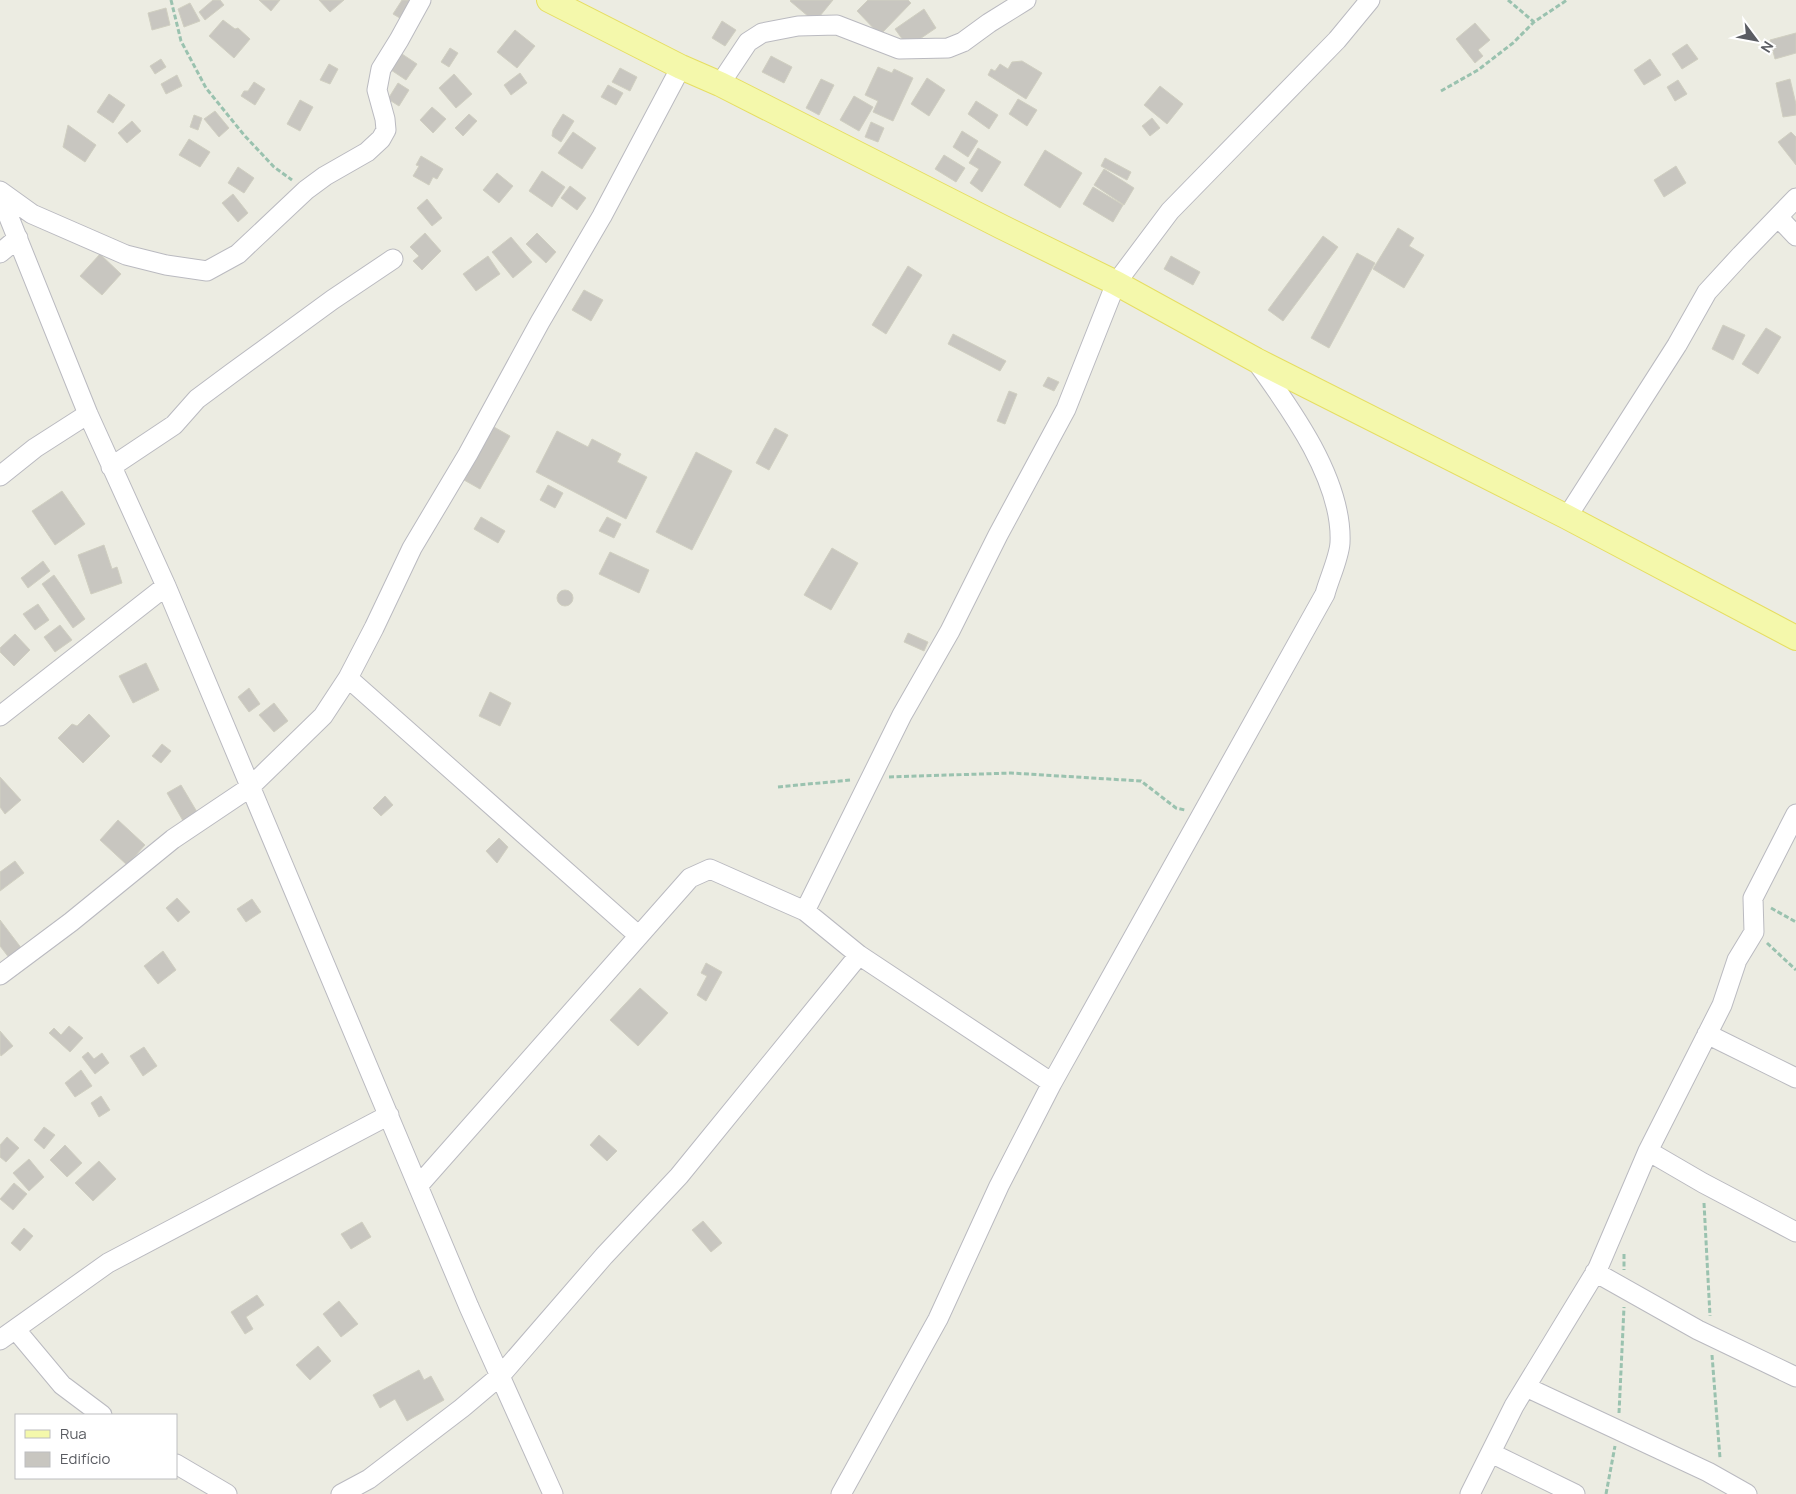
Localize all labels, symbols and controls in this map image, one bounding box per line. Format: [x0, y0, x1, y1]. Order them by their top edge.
north arrow [1731, 15, 1781, 65]
text: N [1757, 38, 1778, 56]
legend [15, 1414, 178, 1479]
text: Rua [60, 1423, 87, 1444]
text: Edifício [60, 1448, 111, 1469]

